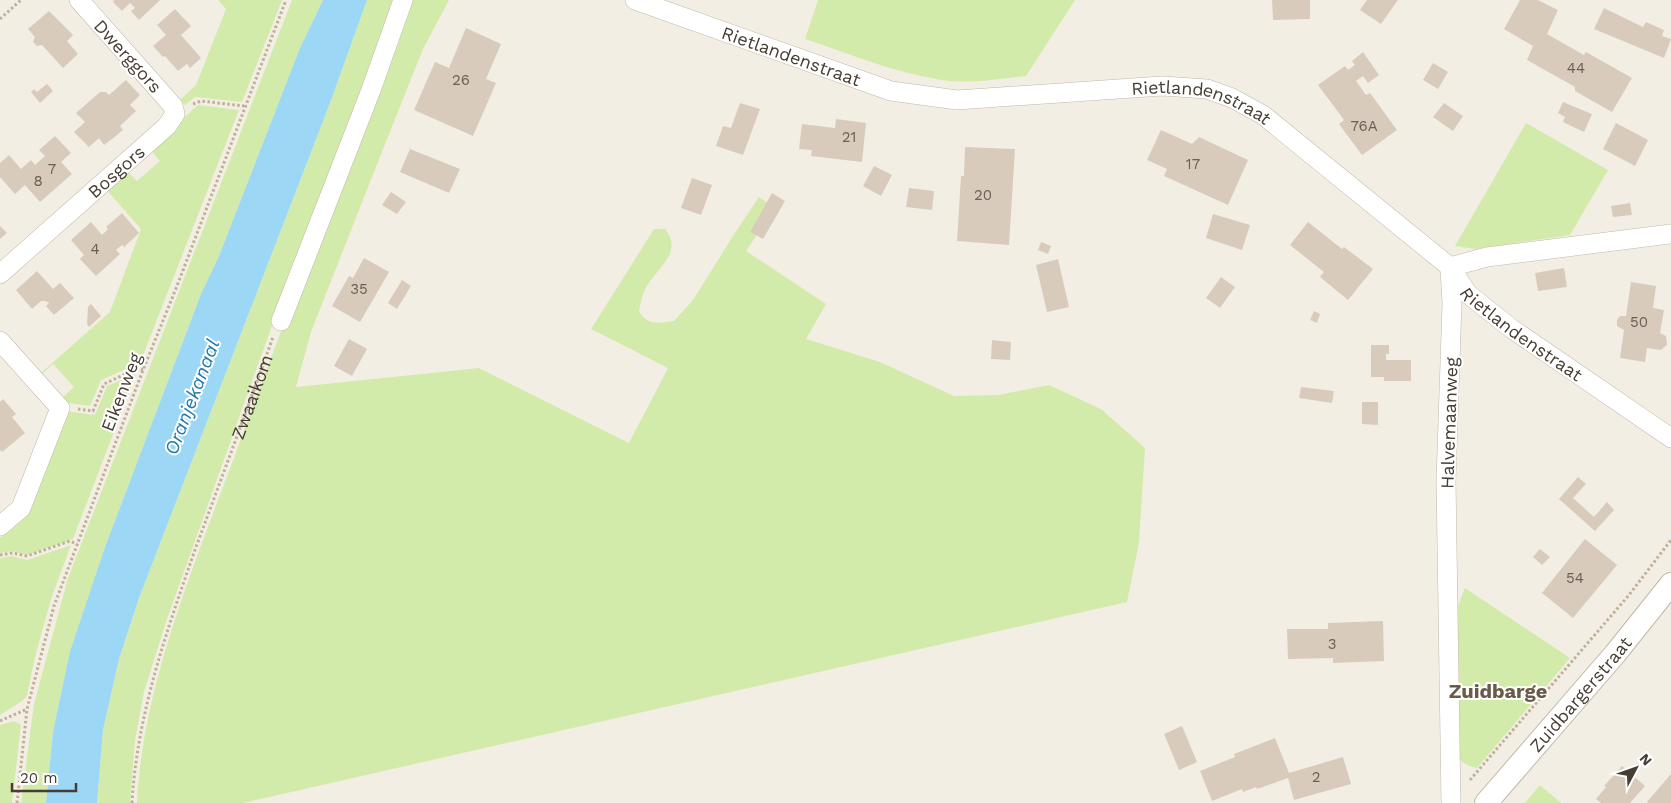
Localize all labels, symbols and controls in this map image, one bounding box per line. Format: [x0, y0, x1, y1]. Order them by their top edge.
street label: Dwerggors [90, 15, 166, 97]
street label: Rietlandenstraat [719, 21, 864, 90]
house number: 44 [1567, 59, 1585, 77]
house number: 26 [452, 71, 470, 89]
street label: Rietlandenstraat [1131, 75, 1276, 129]
house number: 76A [1350, 117, 1378, 135]
house number: 21 [842, 128, 856, 146]
street label: Bosgors [83, 140, 149, 202]
house number: 17 [1186, 155, 1200, 173]
house number: 7 [48, 160, 56, 178]
house number: 8 [33, 172, 43, 190]
house number: 20 [974, 186, 992, 204]
house number: 4 [90, 240, 100, 258]
house number: 35 [350, 280, 368, 298]
street label: Rietlandenstraat [1456, 283, 1587, 385]
house number: 50 [1630, 313, 1648, 331]
water label: Oranjekanaal [159, 336, 225, 458]
street label: Eikenweg [96, 349, 146, 434]
street label: Zwaaikom [226, 351, 276, 442]
street label: Halvemaanweg [1436, 357, 1462, 489]
house number: 54 [1566, 569, 1584, 587]
street label: Zuidbargerstraat [1525, 632, 1636, 756]
house number: 3 [1328, 635, 1336, 653]
district label: Zuidbarge [1449, 679, 1547, 703]
north arrow [1611, 743, 1661, 793]
text: N [1636, 750, 1655, 769]
scale bar [12, 760, 76, 792]
house number: 2 [1312, 768, 1320, 786]
text: 20 m [20, 769, 58, 787]

